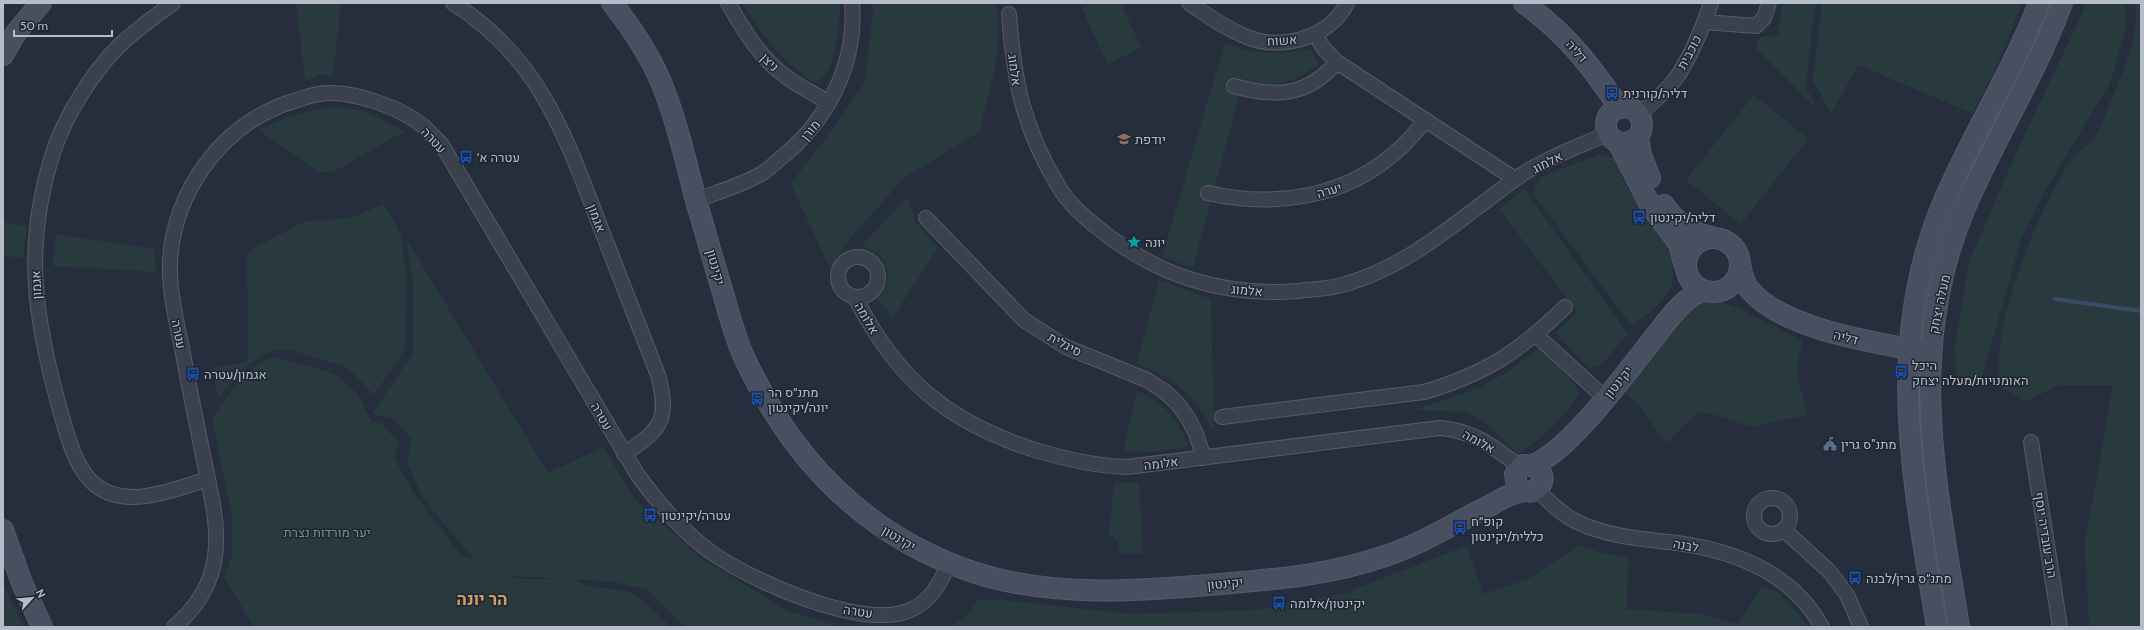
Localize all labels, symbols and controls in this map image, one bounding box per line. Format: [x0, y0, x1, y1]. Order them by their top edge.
scale bar [14, 12, 112, 38]
text: 50 m [20, 18, 48, 33]
street label: אשוח [1266, 31, 1298, 49]
street label: כוכבית [1673, 32, 1705, 72]
street label: דליה [1563, 36, 1591, 66]
street label: ניצן [757, 49, 783, 75]
street label: אלמוג [1005, 53, 1025, 87]
bus stop icon: דליה/קורנית [1604, 85, 1620, 101]
place label: דליה/קורנית [1623, 85, 1687, 101]
street label: מורן [797, 116, 823, 144]
street label: עטרה [418, 124, 450, 156]
school or university icon: יודפת [1116, 131, 1132, 147]
place label: יודפת [1135, 131, 1166, 147]
street label: אלמוג [1529, 148, 1565, 176]
bus stop icon: עטרה א׳ [458, 149, 474, 165]
place label: עטרה א׳ [477, 149, 520, 165]
street label: יערה [1315, 179, 1343, 201]
street label: אגמון [584, 202, 610, 234]
bus stop icon: דליה/יקינטון [1631, 209, 1647, 225]
place label: דליה/יקינטון [1650, 209, 1716, 225]
place icon: יונה [1126, 234, 1142, 250]
place label: יונה [1145, 234, 1165, 250]
street label: יקינטון [703, 247, 729, 287]
street label: אגמון [27, 270, 45, 300]
street label: מעלה יצחק [1925, 273, 1953, 335]
street label: אלמוג [1230, 281, 1264, 299]
street label: אלומה [851, 299, 883, 337]
street label: עטרה [168, 318, 190, 350]
street label: דליה [1832, 326, 1860, 348]
street label: סיגלית [1045, 328, 1085, 360]
place label: היכל האומנויות/מעלה יצחק [1912, 357, 2029, 388]
street label: יקינטון [1600, 363, 1636, 401]
bus stop icon: היכל האומנויות/מעלה יצחק [1893, 364, 1909, 380]
bus stop icon: אגמון/עטרה [185, 366, 201, 382]
place label: אגמון/עטרה [204, 366, 267, 382]
place label: מתנ״ס הר יונה/יקינטון [768, 384, 829, 415]
bus stop icon: מתנ״ס הר יונה/יקינטון [749, 391, 765, 407]
street label: עטרה [588, 399, 616, 433]
street label: אלומה [1460, 426, 1498, 456]
public building icon: מתנ"ס גרין [1822, 436, 1838, 452]
place label: מתנ"ס גרין [1841, 436, 1897, 452]
street label: אלומה [1143, 453, 1179, 473]
street label: הרב עובדיה יוסף [2031, 491, 2061, 579]
bus stop icon: עטרה/יקינטון [642, 507, 658, 523]
place label: עטרה/יקינטון [661, 507, 731, 523]
place label: קופ״ח כללית/יקינטון [1471, 513, 1544, 544]
bus stop icon: קופ״ח כללית/יקינטון [1452, 520, 1468, 536]
street label: יקינטון [879, 522, 919, 554]
park label: יער מורדות נצרת [283, 524, 371, 540]
street label: לבנה [1672, 535, 1700, 555]
bus stop icon: מתנ״ס גרין/לבנה [1847, 570, 1863, 586]
place label: מתנ״ס גרין/לבנה [1866, 570, 1952, 586]
street label: יקינטון [1206, 573, 1244, 593]
north arrow [12, 578, 52, 618]
text: N [33, 587, 49, 600]
district label: הר יונה [456, 589, 508, 609]
bus stop icon: יקינטון/אלומה [1271, 595, 1287, 611]
place label: יקינטון/אלומה [1290, 595, 1365, 611]
street label: עטרה [842, 601, 874, 621]

